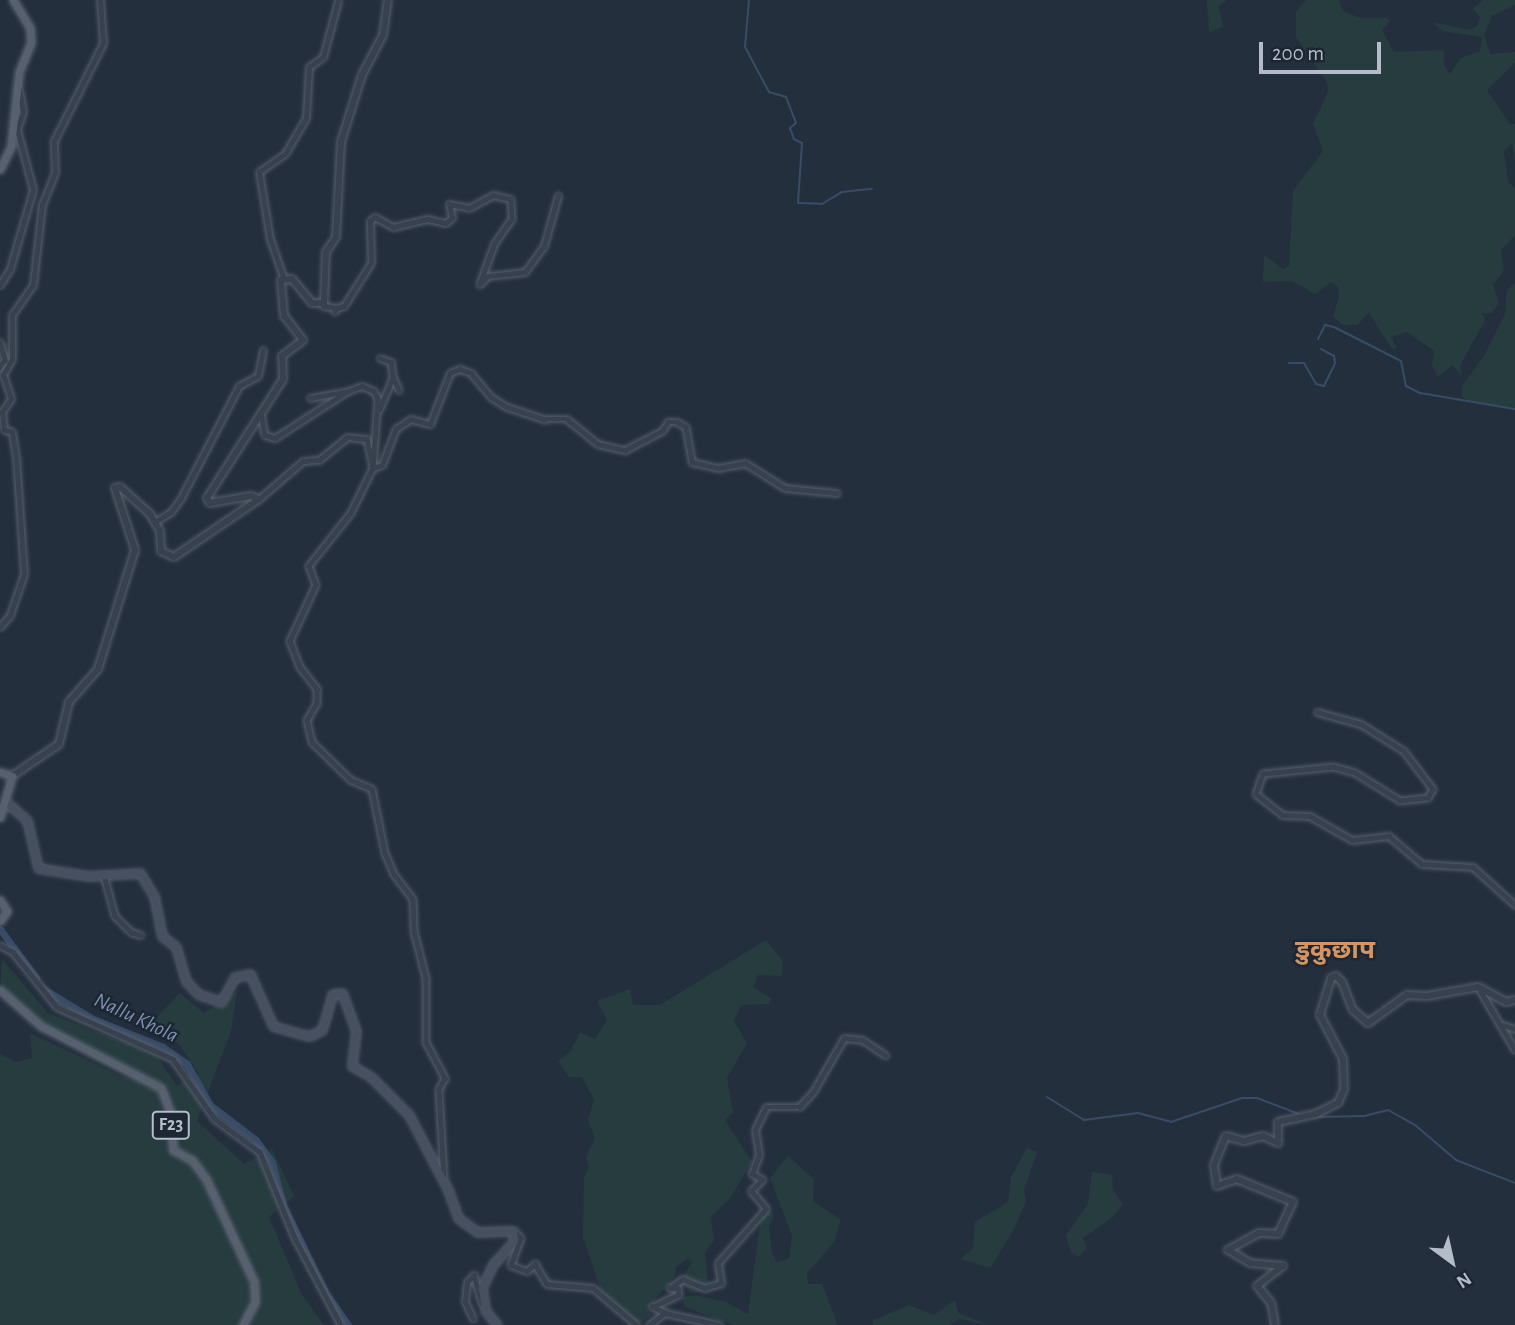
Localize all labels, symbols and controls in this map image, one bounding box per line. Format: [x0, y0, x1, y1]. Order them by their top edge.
scale bar [1263, 28, 1386, 72]
text: 200 m [1272, 43, 1324, 64]
district label: डुकुछाप [1295, 935, 1375, 967]
water label: Nallu Khola [90, 988, 182, 1048]
road number: F23 [152, 1110, 190, 1140]
north arrow [1417, 1227, 1487, 1297]
text: N [1453, 1268, 1474, 1292]

